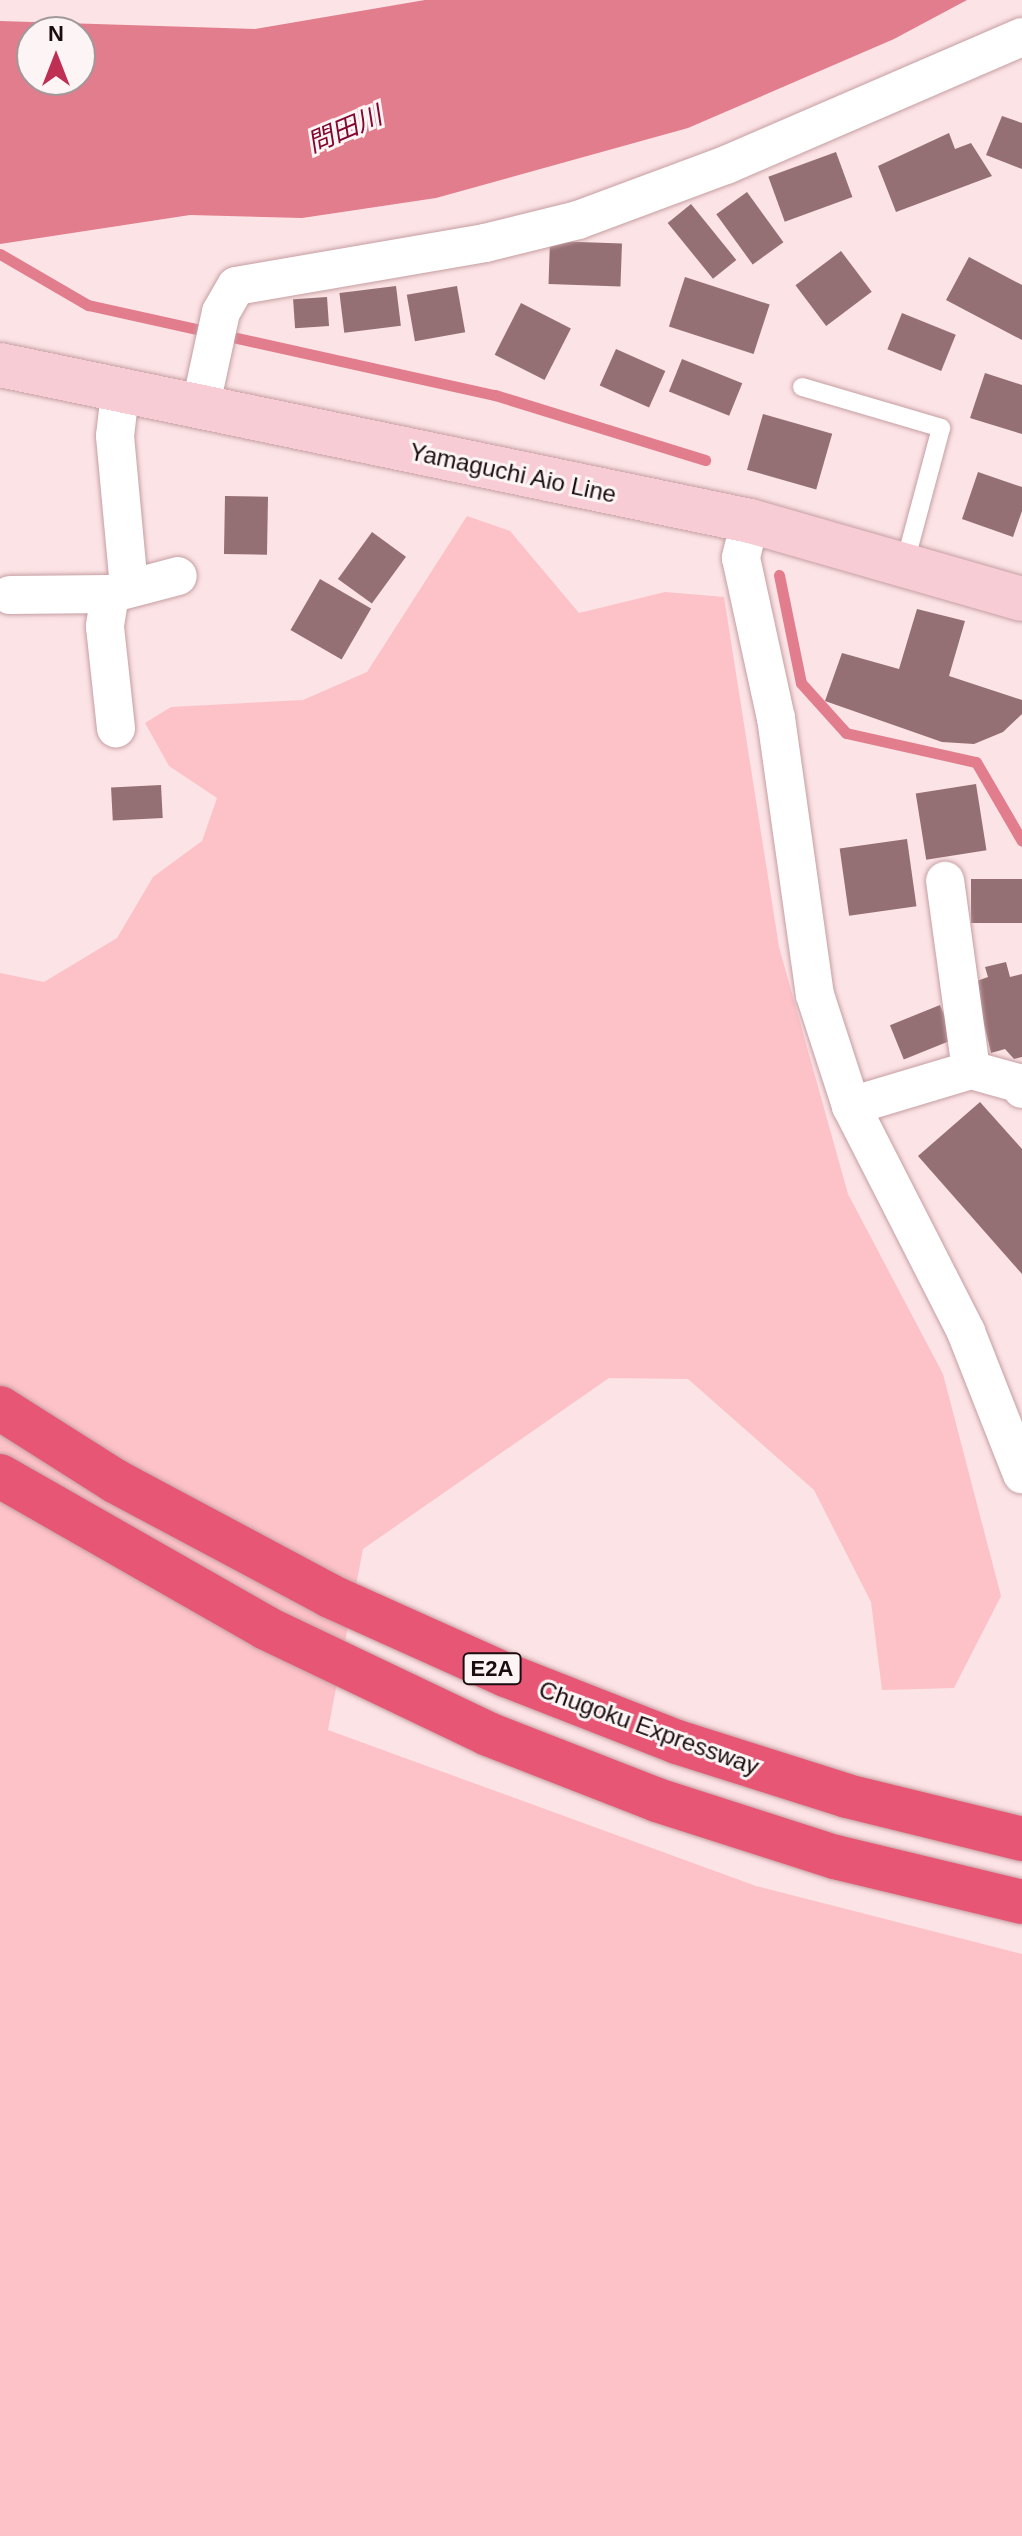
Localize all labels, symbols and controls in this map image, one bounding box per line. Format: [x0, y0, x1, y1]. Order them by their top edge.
north arrow [16, 16, 96, 96]
text: N [48, 21, 64, 46]
water label: 問田川 [303, 100, 387, 160]
street label: Yamaguchi Aio Line [406, 437, 620, 509]
road number: E2A [462, 1651, 522, 1687]
street label: Chugoku Expressway [535, 1675, 763, 1781]

